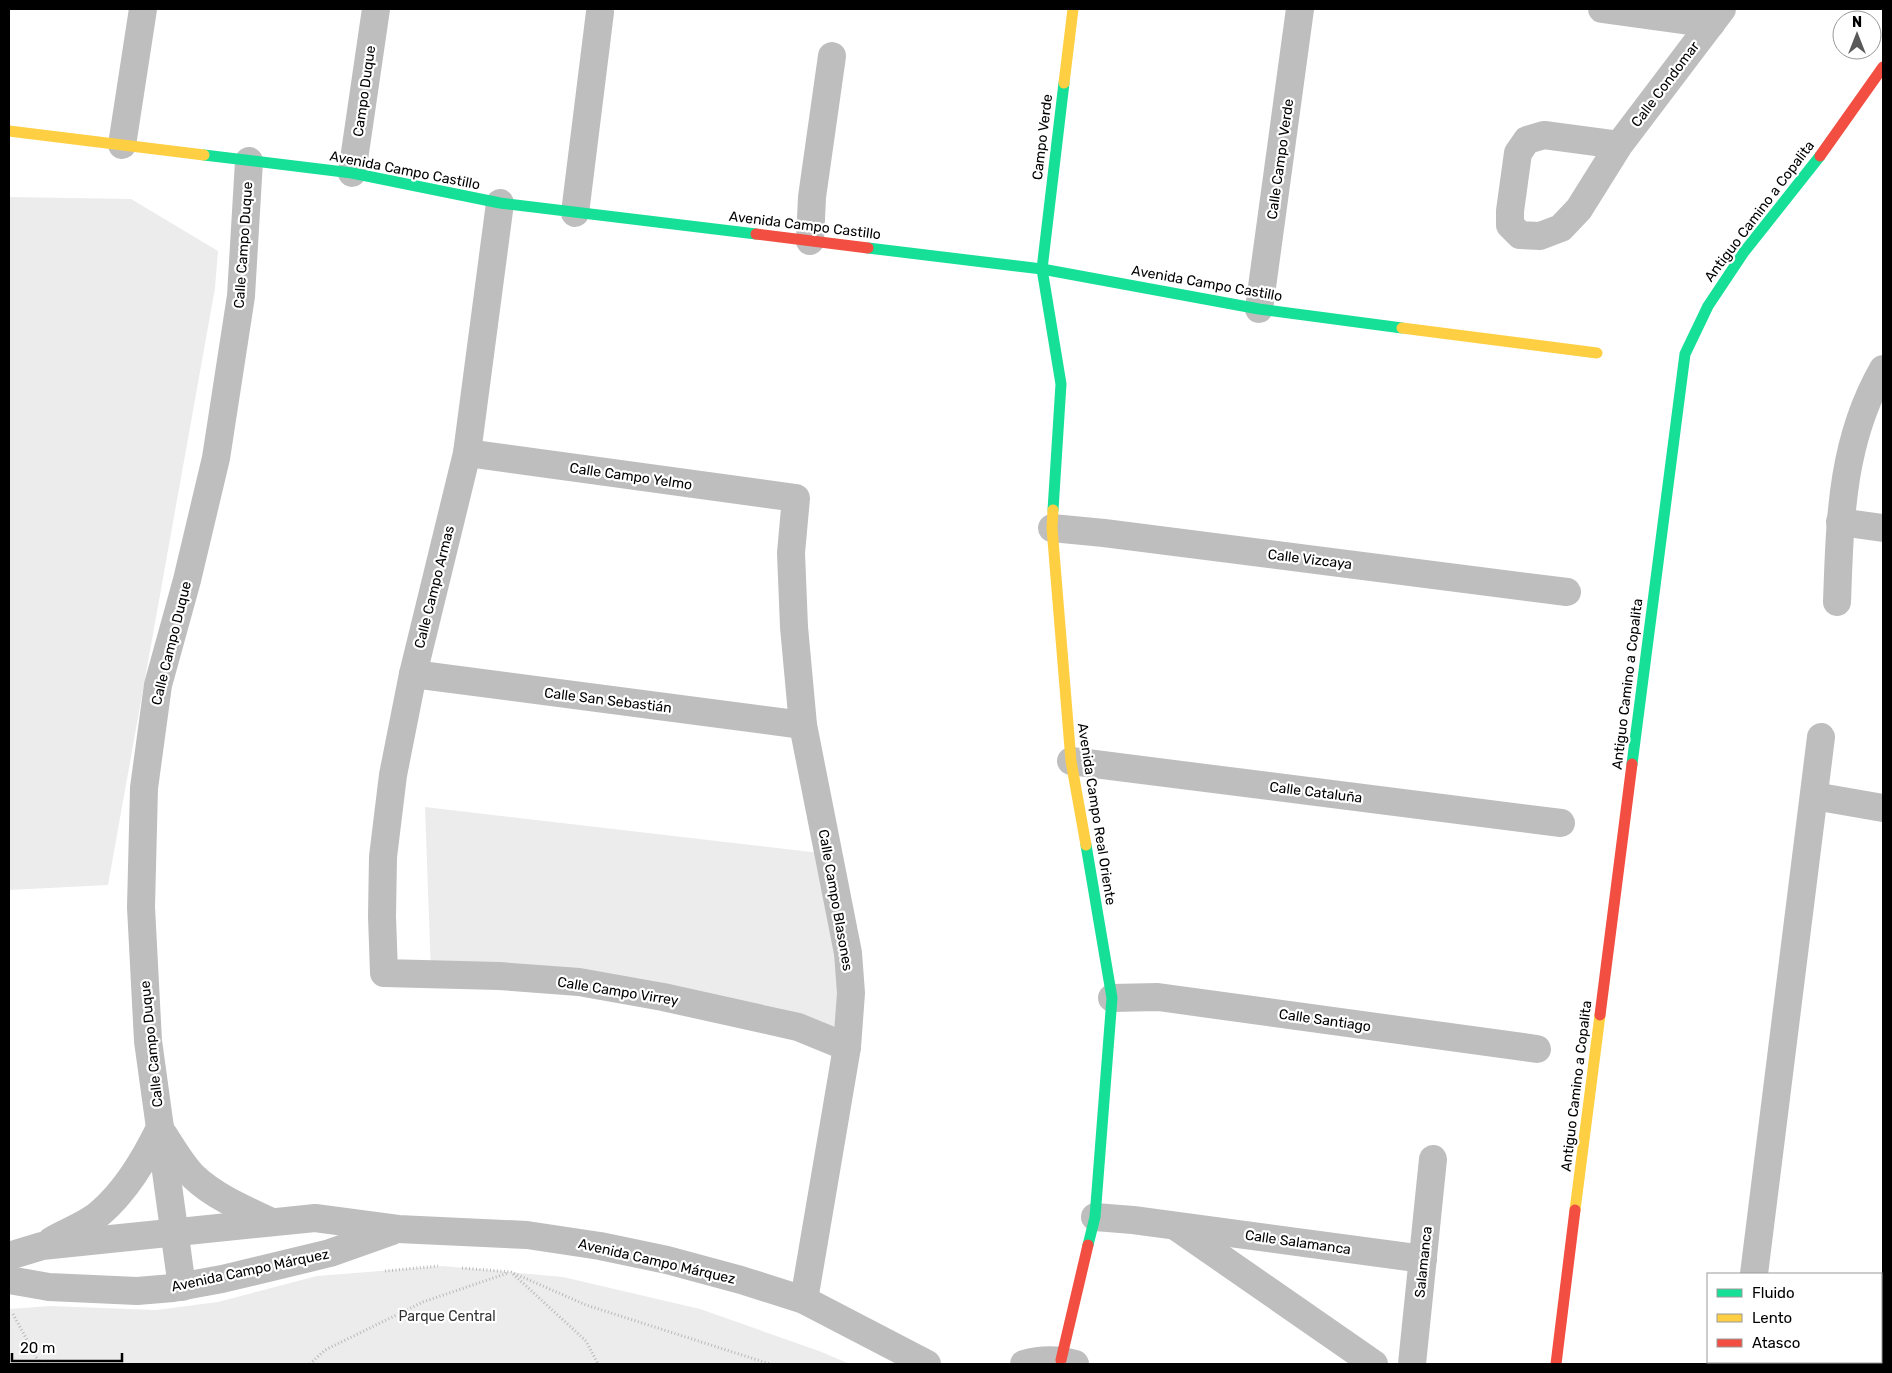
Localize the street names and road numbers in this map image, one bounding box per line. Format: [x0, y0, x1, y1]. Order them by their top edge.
street label: Calle Condomar [1628, 38, 1704, 130]
street label: Campo Duque [350, 44, 379, 138]
street label: Campo Verde [1029, 93, 1056, 181]
street label: Calle Campo Verde [1264, 97, 1297, 221]
street label: Antiguo Camino a Copalita [1701, 137, 1818, 285]
street label: Avenida Campo Castillo [328, 148, 482, 193]
street label: Calle Campo Duque [231, 181, 256, 309]
street label: Avenida Campo Castillo [728, 208, 882, 243]
street label: Avenida Campo Castillo [1130, 262, 1284, 305]
street label: Calle Campo Yelmo [569, 459, 693, 494]
street label: Calle Campo Armas [411, 524, 458, 650]
street label: Calle Vizcaya [1267, 546, 1353, 573]
street label: Calle Campo Duque [148, 579, 195, 707]
street label: Antiguo Camino a Copalita [1609, 598, 1646, 771]
street label: Calle San Sebastián [543, 684, 673, 717]
street label: Avenida Campo Real Oriente [1074, 722, 1119, 907]
street label: Calle Cataluña [1269, 778, 1363, 807]
street label: Calle Campo Blasones [815, 828, 856, 972]
street label: Calle Campo Virrey [556, 974, 680, 1010]
street label: Calle Campo Duque [136, 980, 167, 1108]
street label: Antiguo Camino a Copalita [1558, 1000, 1595, 1173]
street label: Calle Santiago [1278, 1006, 1372, 1035]
street label: Salamanca [1411, 1226, 1436, 1299]
street label: Calle Salamanca [1244, 1227, 1352, 1258]
street label: Avenida Campo Márquez [577, 1235, 737, 1288]
street label: Avenida Campo Márquez [170, 1245, 330, 1296]

